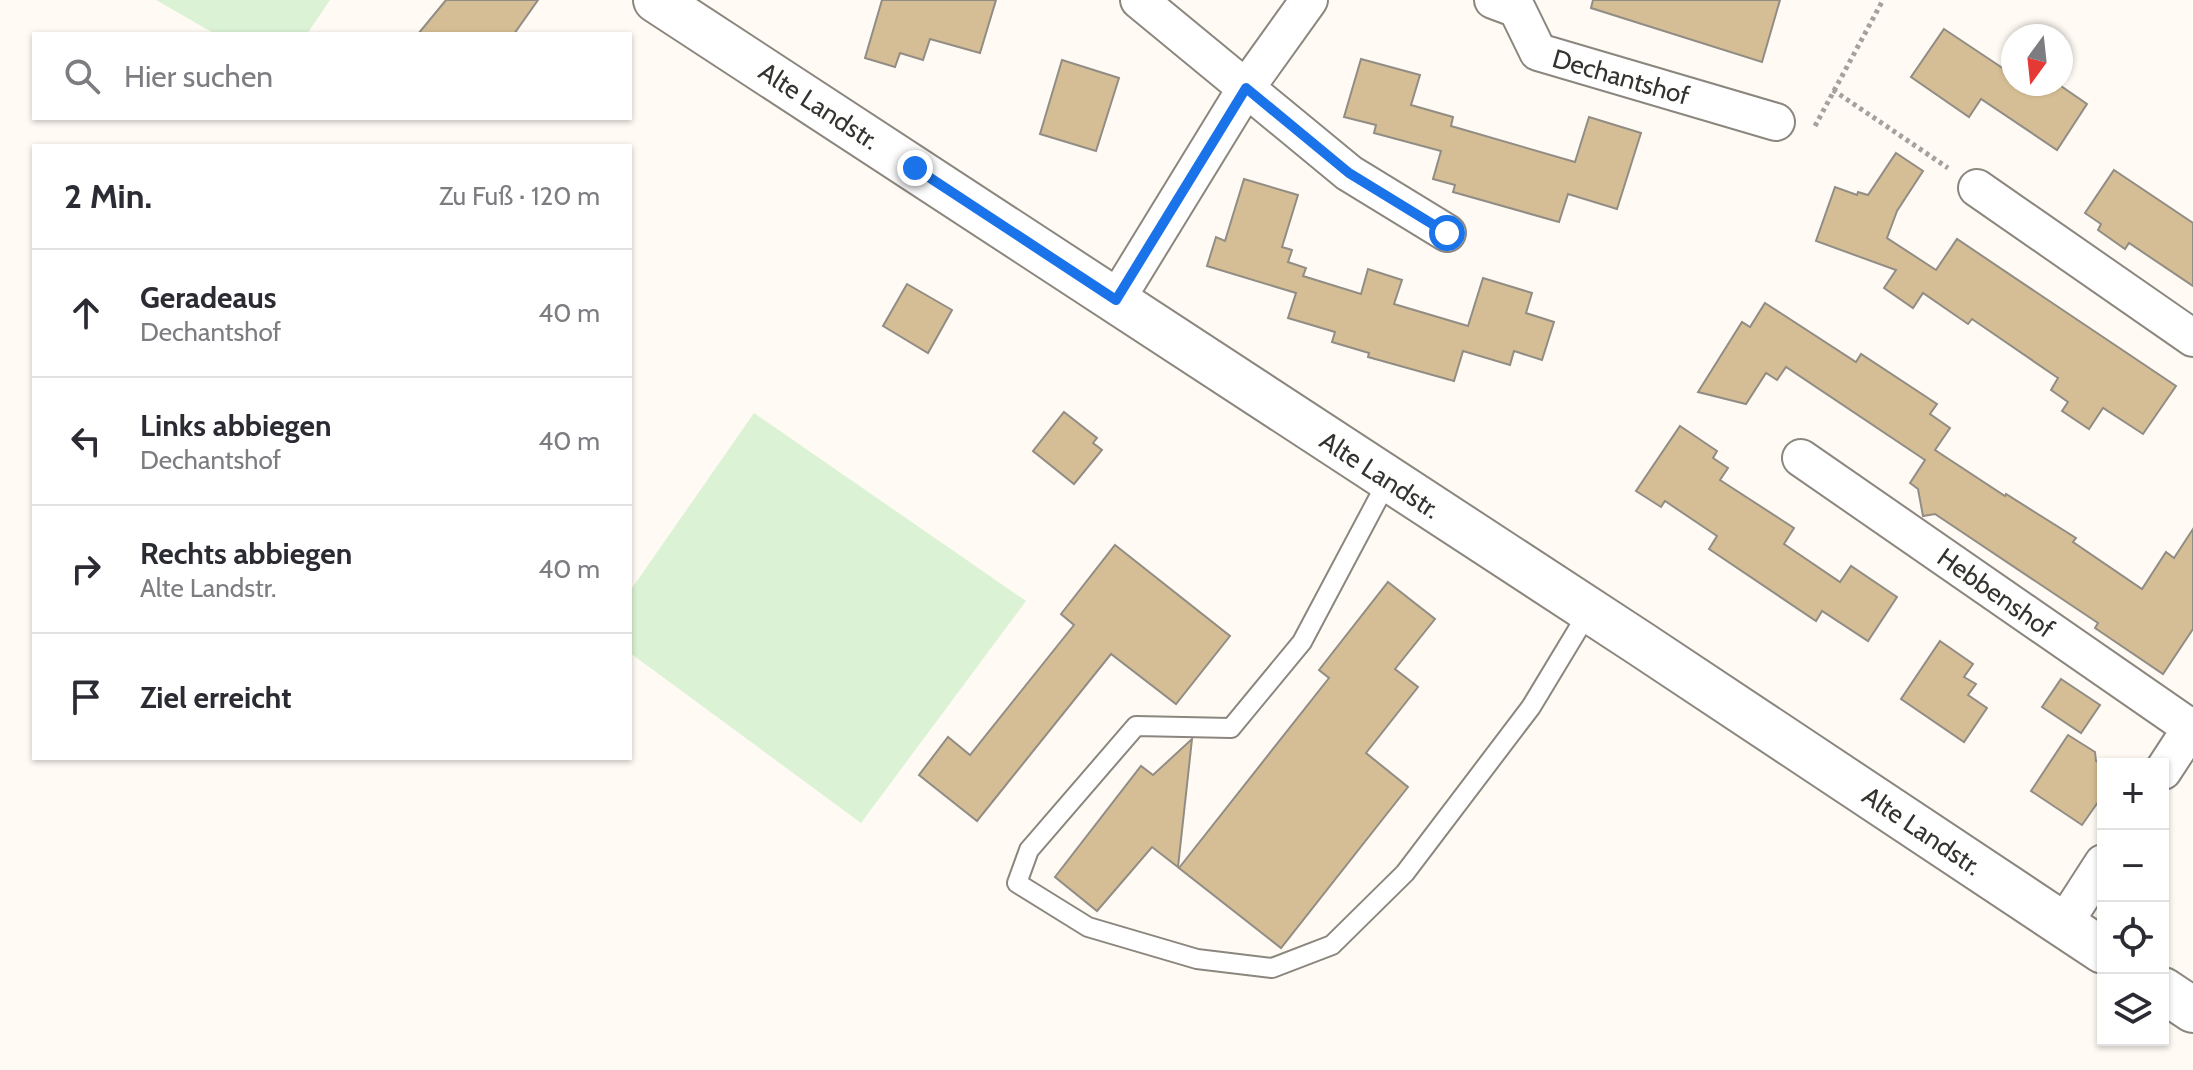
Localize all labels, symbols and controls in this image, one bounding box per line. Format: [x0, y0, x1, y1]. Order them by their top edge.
north arrow [2001, 24, 2073, 96]
search box [32, 32, 632, 120]
street label: Dechantshof [1549, 42, 1694, 112]
icon: search [60, 54, 104, 98]
street label: Alte Landstr. [753, 55, 885, 157]
text: Hier suchen [124, 58, 273, 95]
route end [897, 150, 933, 186]
text: 2 Min. [64, 175, 152, 217]
text: Zu Fuß · 120 m [439, 180, 600, 212]
route start [1429, 215, 1465, 251]
text: Geradeaus [140, 279, 277, 316]
icon: ahead [64, 291, 108, 335]
text: 40 m [538, 297, 600, 329]
text: Dechantshof [140, 316, 281, 348]
text: Links abbiegen [140, 407, 332, 444]
icon: left [64, 419, 108, 463]
street label: Alte Landstr. [1314, 424, 1446, 526]
text: 40 m [538, 425, 600, 457]
text: Dechantshof [140, 444, 281, 476]
text: Rechts abbiegen [140, 535, 352, 572]
street label: Hebbenshof [1931, 541, 2061, 645]
icon: right [64, 547, 108, 591]
text: 40 m [538, 553, 600, 585]
text: Alte Landstr. [140, 572, 277, 604]
icon: arrive [64, 675, 108, 719]
text: Ziel erreicht [140, 679, 291, 716]
map controls [2097, 758, 2169, 1046]
button: + [2097, 758, 2169, 830]
street label: Alte Landstr. [1856, 780, 1988, 882]
button: − [2097, 830, 2169, 902]
button: locate [2097, 902, 2169, 974]
button: layers [2097, 974, 2169, 1046]

